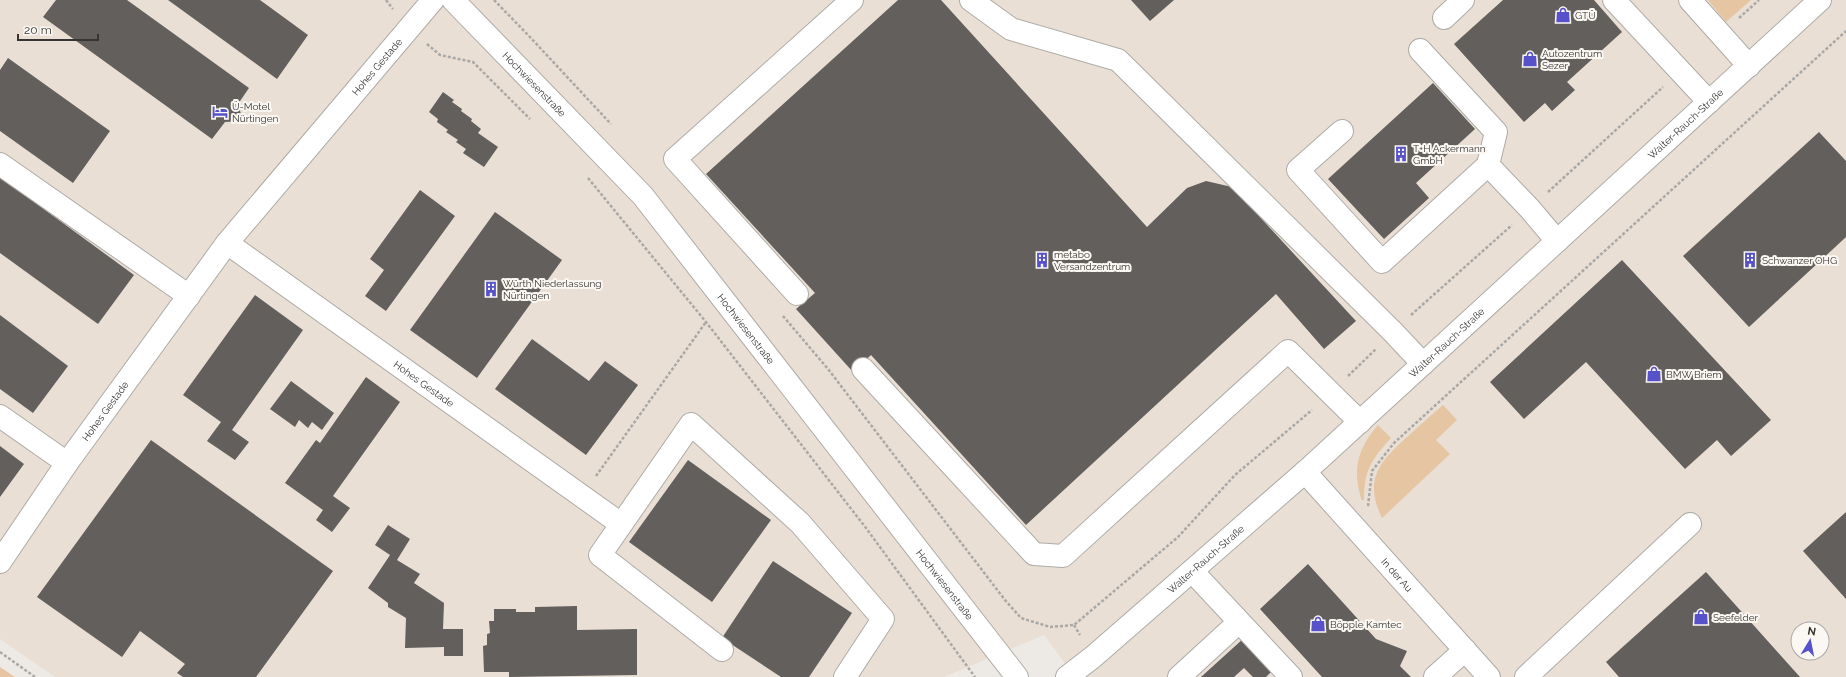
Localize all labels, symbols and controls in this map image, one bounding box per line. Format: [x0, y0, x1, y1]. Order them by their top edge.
shop icon: GTÜ [1554, 6, 1572, 24]
place label: GTÜ [1575, 10, 1596, 21]
scale bar [18, 16, 98, 42]
text: 20 m [24, 23, 52, 37]
street label: Hohes Gestade [350, 36, 404, 97]
place label: Autozentrum Sezer [1542, 48, 1602, 71]
street label: Hochwiesenstraße [500, 50, 568, 119]
shop icon: Autozentrum Sezer [1521, 50, 1539, 68]
street label: Walter-Rauch-Straße [1646, 87, 1725, 161]
place label: Ü-Motel Nürtingen [232, 101, 279, 124]
hotel icon: Ü-Motel Nürtingen [211, 103, 229, 121]
place label: T+H Ackermann GmbH [1413, 143, 1486, 166]
building icon: T+H Ackermann GmbH [1392, 145, 1410, 163]
place label: metabo Versandzentrum [1054, 249, 1130, 272]
building icon: metabo Versandzentrum [1033, 251, 1051, 269]
building icon: Schwanzer OHG [1741, 251, 1759, 269]
place label: Schwanzer OHG [1762, 255, 1837, 266]
place label: Würth Niederlassung Nürtingen [503, 278, 601, 301]
building icon: Würth Niederlassung Nürtingen [482, 280, 500, 298]
street label: Hochwiesenstraße [715, 292, 776, 366]
street label: Walter-Rauch-Straße [1407, 306, 1487, 380]
street label: Hohes Gestade [392, 359, 456, 409]
shop icon: BMW Briem [1645, 365, 1663, 383]
place label: BMW Briem [1666, 369, 1722, 380]
street label: Hohes Gestade [80, 379, 131, 443]
street label: Walter-Rauch-Straße [1165, 523, 1246, 596]
street label: Hochwiesenstraße [914, 547, 975, 622]
street label: In der Au [1379, 556, 1415, 594]
shop icon: Seefelder [1692, 608, 1710, 626]
place label: Seefelder [1713, 612, 1759, 623]
shop icon: Böpple Kamtec [1309, 615, 1327, 633]
place label: Böpple Kamtec [1330, 619, 1402, 630]
north arrow [1790, 621, 1830, 661]
text: N [1806, 625, 1817, 639]

